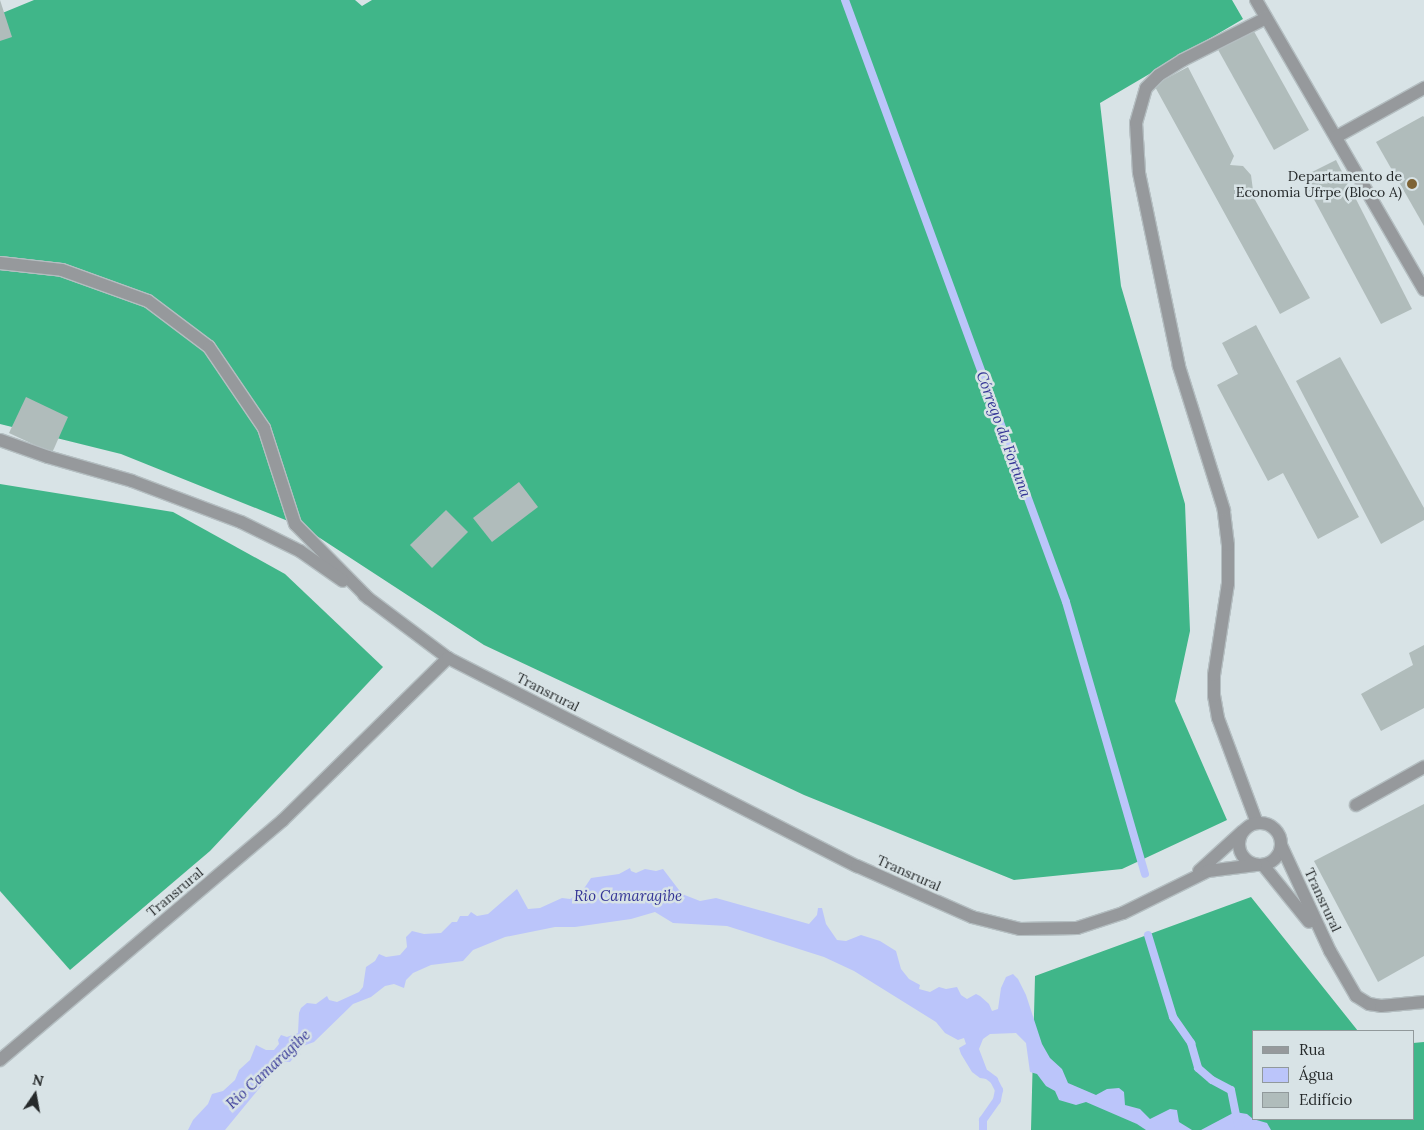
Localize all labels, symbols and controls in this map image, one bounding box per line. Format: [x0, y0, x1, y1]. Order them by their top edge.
place label: Departamento de Economia Ufrpe (Bloco A) [1236, 168, 1402, 200]
marker: Departamento de Economia Ufrpe (Bloco A) [1406, 178, 1418, 190]
water label: Córrego da Fortuna [973, 368, 1035, 500]
street label: Transrural [514, 669, 582, 715]
street label: Transrural [874, 851, 944, 895]
street label: Transrural [143, 864, 207, 920]
street label: Transrural [1301, 865, 1345, 935]
water label: Rio Camaragibe [574, 887, 682, 905]
water label: Rio Camaragibe [222, 1026, 314, 1112]
legend [1252, 1030, 1414, 1120]
text: Rua [1299, 1040, 1325, 1059]
text: Água [1299, 1065, 1333, 1084]
north arrow [10, 1070, 60, 1120]
text: N [31, 1070, 45, 1090]
text: Edifício [1299, 1090, 1352, 1109]

